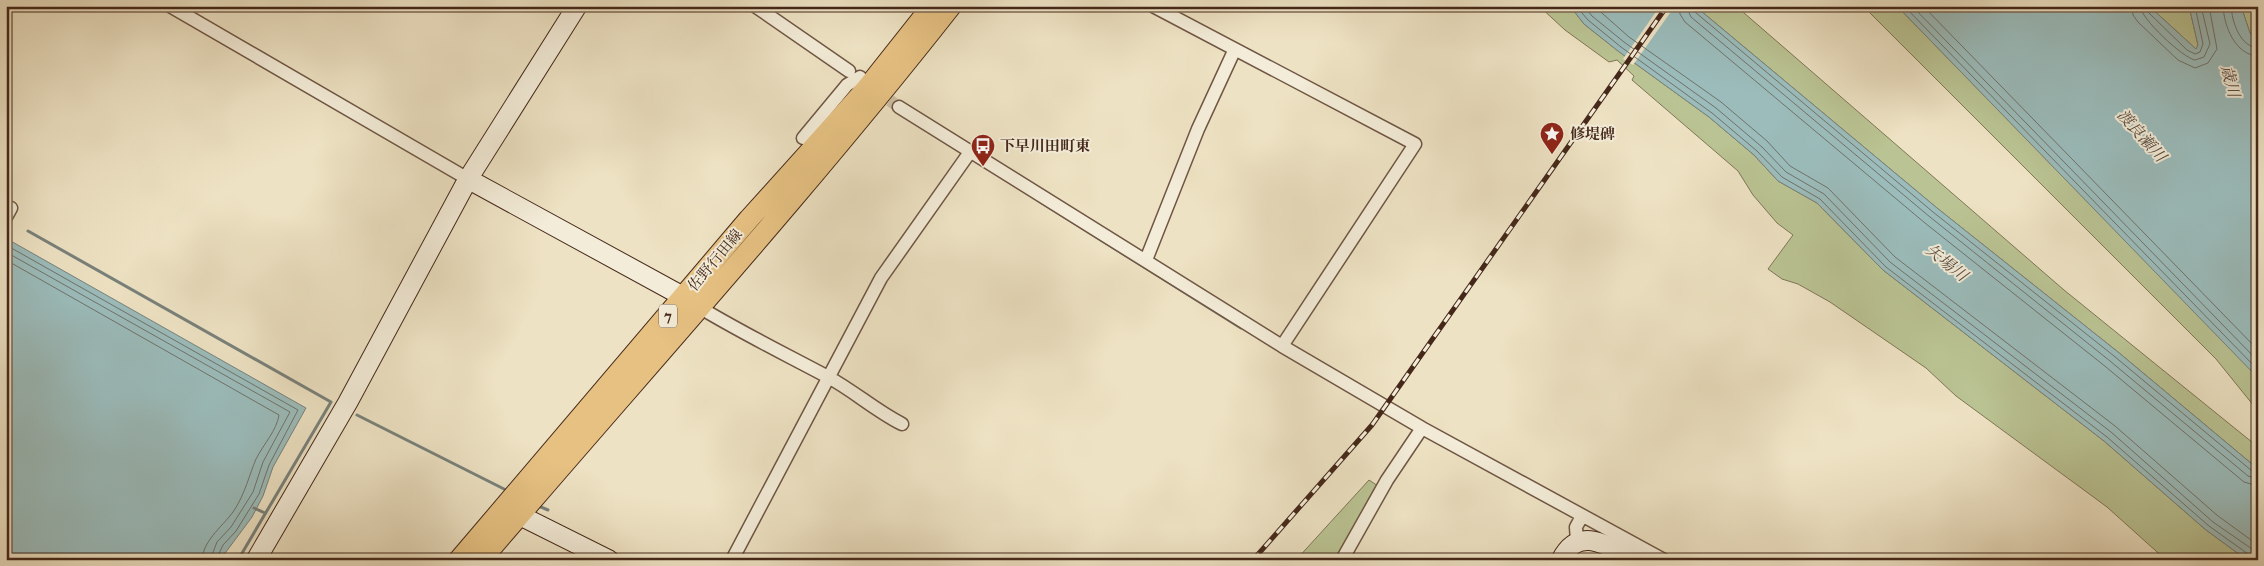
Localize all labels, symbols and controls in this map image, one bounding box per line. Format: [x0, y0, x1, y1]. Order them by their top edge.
water label: 歳川 [2217, 63, 2244, 101]
water label: 渡良瀬川 [2113, 105, 2171, 167]
place icon: 修堤碑 [1539, 121, 1565, 155]
place label: 修堤碑 [1570, 125, 1615, 143]
bus stop icon: 下早川田町東 [970, 133, 996, 167]
place label: 下早川田町東 [1000, 137, 1091, 155]
street label: 佐野行田線 [684, 225, 746, 295]
water label: 矢場川 [1922, 240, 1973, 286]
road number: 7 [659, 304, 677, 328]

